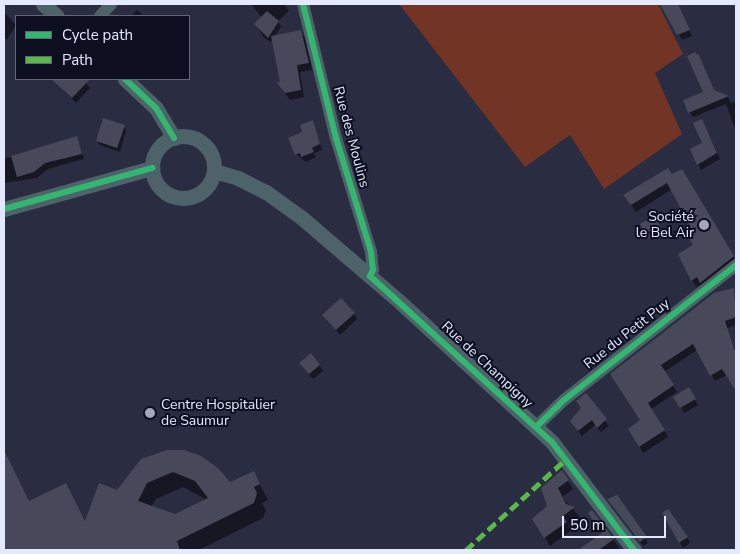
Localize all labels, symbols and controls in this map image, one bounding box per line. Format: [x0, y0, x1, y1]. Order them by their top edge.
legend [15, 15, 190, 80]
text: Cycle path [62, 25, 133, 45]
text: Path [62, 50, 93, 70]
street label: Rue des Moulins [329, 85, 373, 189]
place label: Société le Bel Air [636, 209, 694, 242]
marker: Société le Bel Air [698, 219, 710, 231]
street label: Rue du Petit Puy [581, 295, 673, 373]
street label: Rue de Champigny [438, 318, 536, 412]
place label: Centre Hospitalier de Saumur [161, 397, 275, 430]
marker: Centre Hospitalier de Saumur [143, 406, 157, 420]
scale bar [565, 506, 669, 538]
text: 50 m [570, 515, 605, 535]

